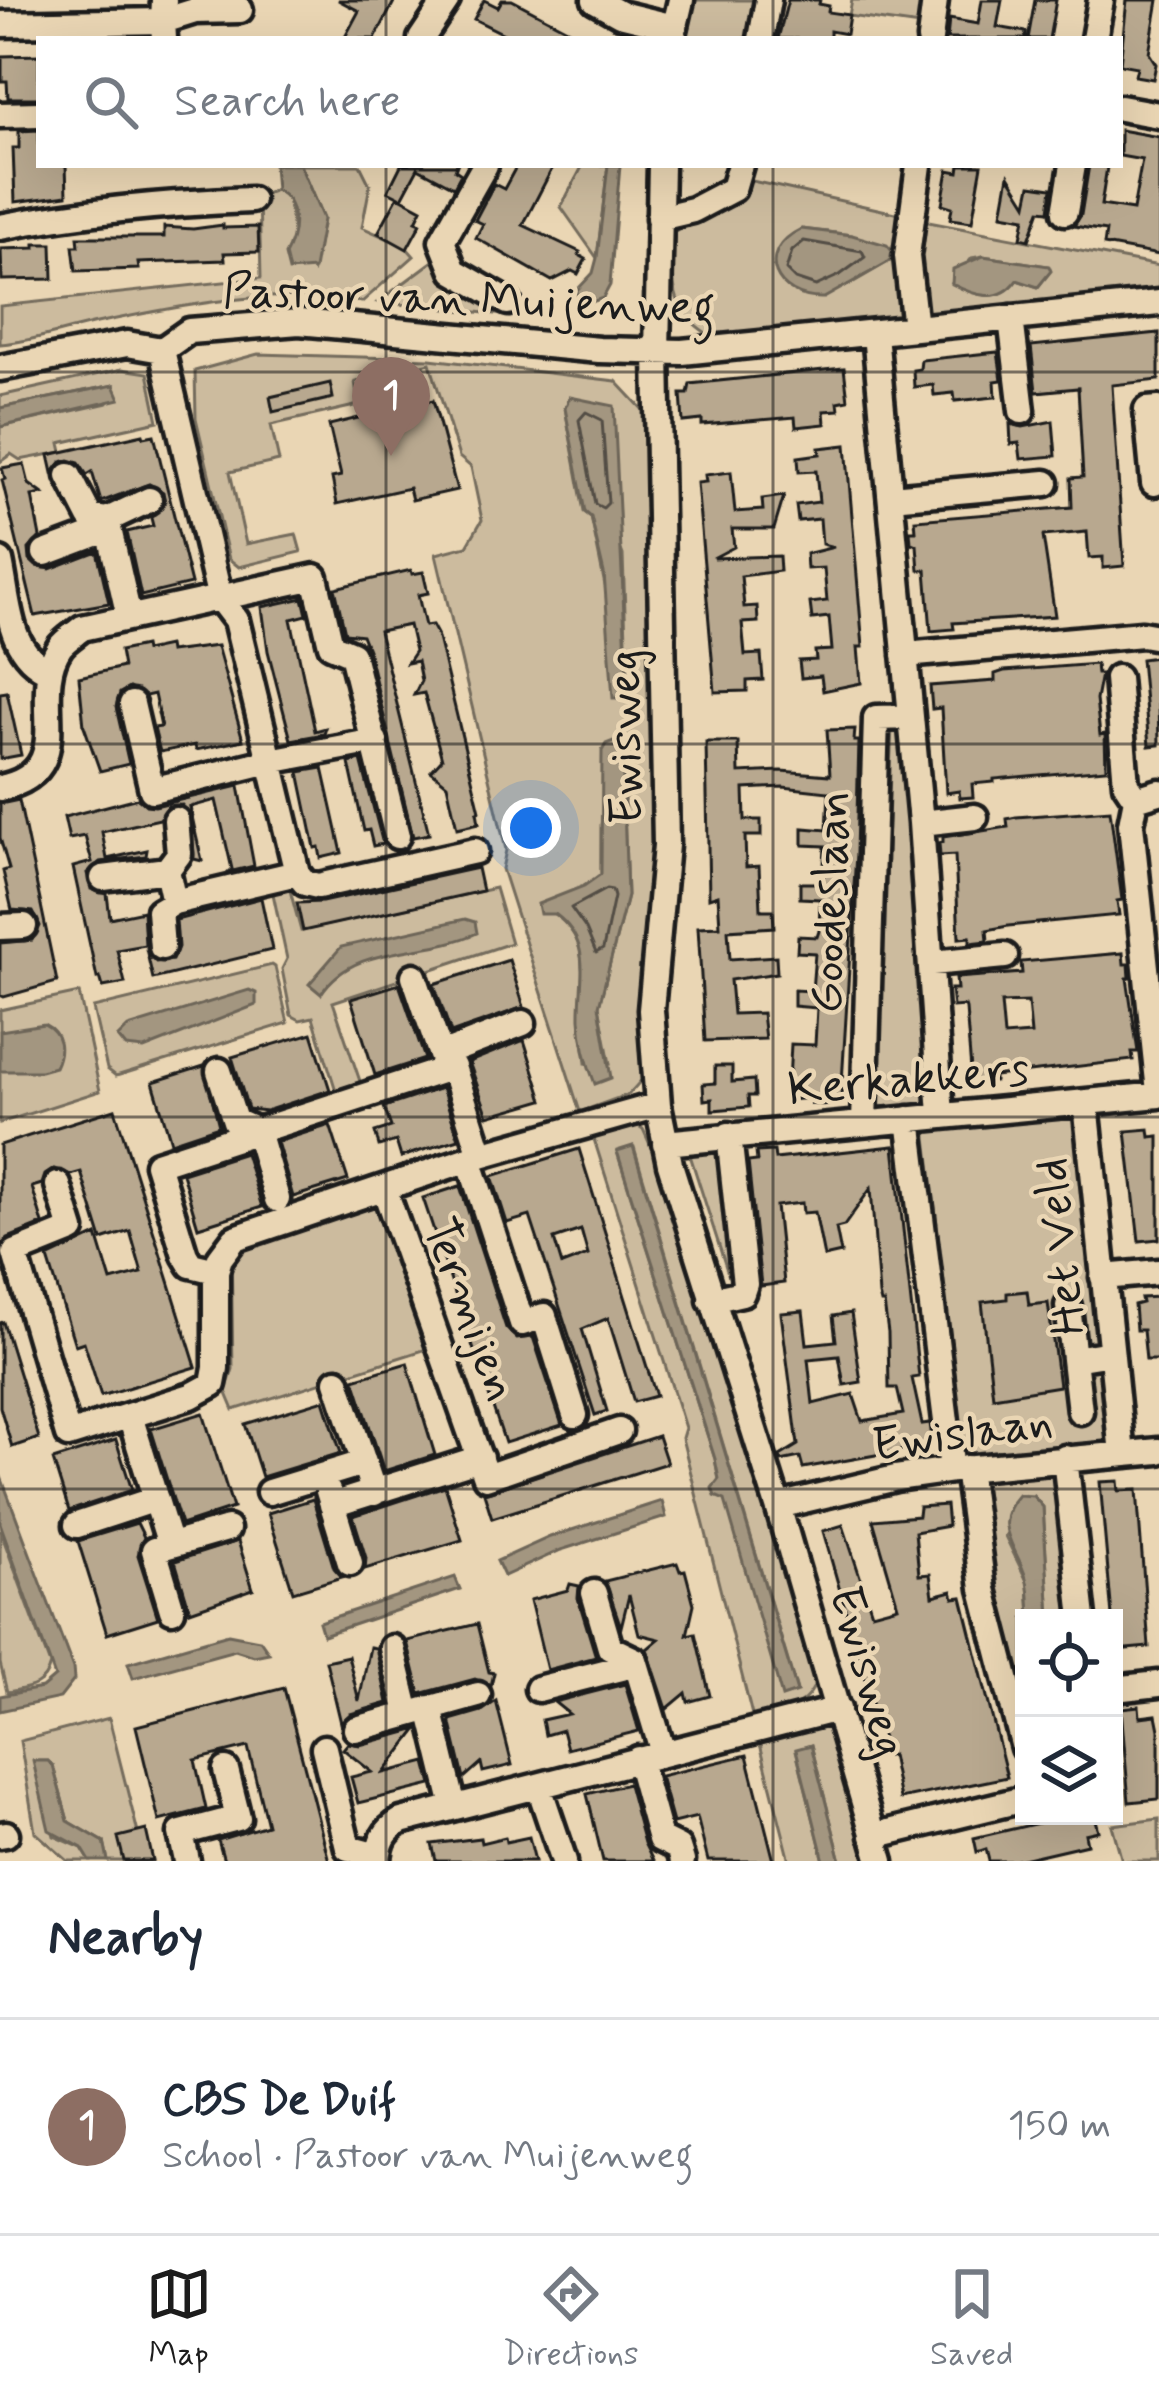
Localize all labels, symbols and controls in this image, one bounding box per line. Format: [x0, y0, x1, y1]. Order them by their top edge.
search box [36, 36, 1123, 168]
icon: search [78, 69, 144, 135]
text: Search here [174, 73, 401, 132]
street label: Pastoor van Muijenweg [221, 260, 716, 346]
pin: 1 [352, 357, 430, 456]
street label: Ewisweg [593, 649, 660, 825]
street label: Goodeslaan [796, 790, 867, 1015]
your location [501, 798, 561, 858]
street label: Kerkakkers [785, 1039, 1032, 1122]
street label: Het Veld [1021, 1155, 1102, 1338]
street label: Termijen [406, 1209, 531, 1411]
street label: Ewislaan [868, 1391, 1057, 1478]
street label: Ewisweg [812, 1579, 921, 1765]
map controls [1015, 1609, 1123, 1825]
button: locate [1015, 1609, 1123, 1717]
button: layers [1015, 1717, 1123, 1825]
text: Nearby [48, 1906, 203, 1972]
text: CBS De Duif [162, 2072, 396, 2131]
text: 1 [78, 2101, 96, 2152]
text: 150 m [1008, 2101, 1111, 2152]
text: School · Pastoor van Muijenweg [162, 2131, 693, 2182]
tab: Map [146, 2261, 212, 2377]
tab: Directions [503, 2261, 639, 2377]
tab: Saved [930, 2261, 1013, 2377]

